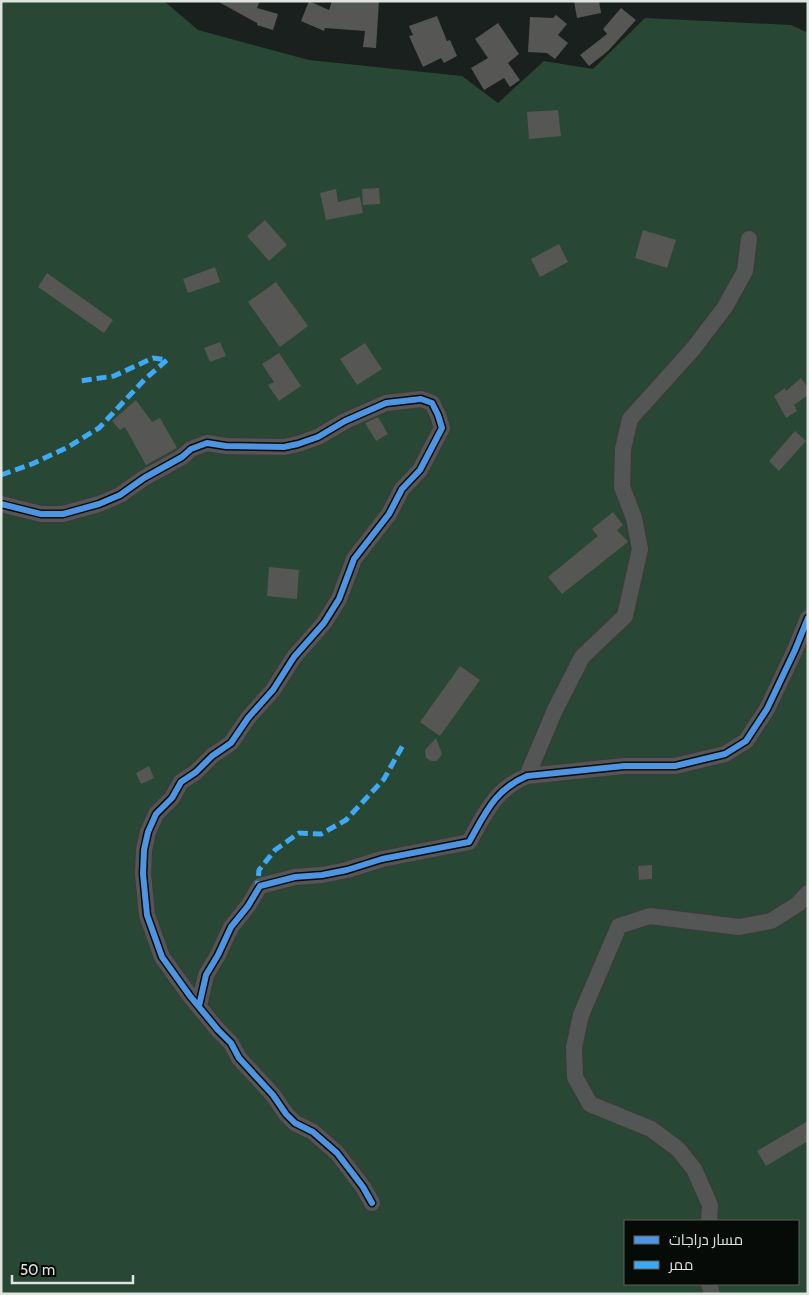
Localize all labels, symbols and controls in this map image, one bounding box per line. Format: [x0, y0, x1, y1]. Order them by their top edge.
legend [624, 1220, 799, 1285]
text: مسار دراجات [669, 1231, 743, 1249]
scale bar [12, 1252, 134, 1284]
text: ممر [668, 1256, 693, 1274]
text: 50 m [20, 1261, 55, 1279]

